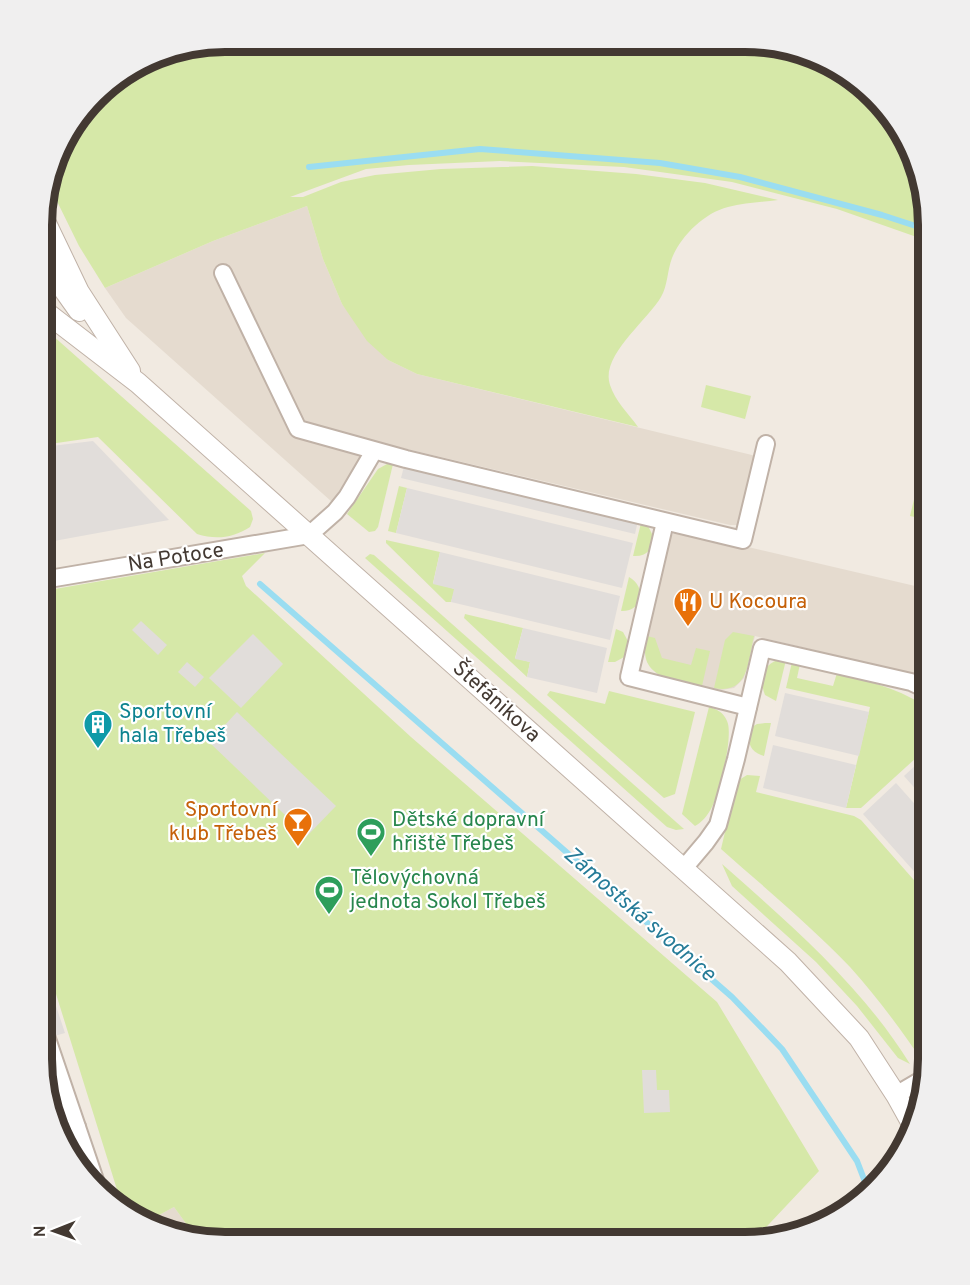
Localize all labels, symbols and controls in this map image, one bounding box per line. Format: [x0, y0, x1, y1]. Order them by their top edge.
street label: Na Potoce [126, 537, 226, 579]
restaurant icon: U Kocoura [672, 586, 704, 628]
place label: U Kocoura [709, 589, 807, 616]
street label: Štefánikova [446, 655, 546, 749]
place label: Sportovní hala Třebeš [119, 699, 226, 750]
building icon: Sportovní hala Třebeš [82, 708, 114, 750]
place label: Sportovní klub Třebeš [169, 797, 279, 848]
bar icon: Sportovní klub Třebeš [282, 806, 314, 848]
place label: Dětské dopravní hřiště Třebeš [392, 807, 546, 858]
sports icon: Dětské dopravní hřiště Třebeš [355, 816, 387, 858]
water label: Zámostská svodnice [558, 842, 721, 989]
place label: Tělovýchovná jednota Sokol Třebeš [349, 865, 546, 916]
sports icon: Tělovýchovná jednota Sokol Třebeš [313, 874, 345, 916]
north arrow [24, 1201, 84, 1261]
text: N [31, 1225, 51, 1237]

